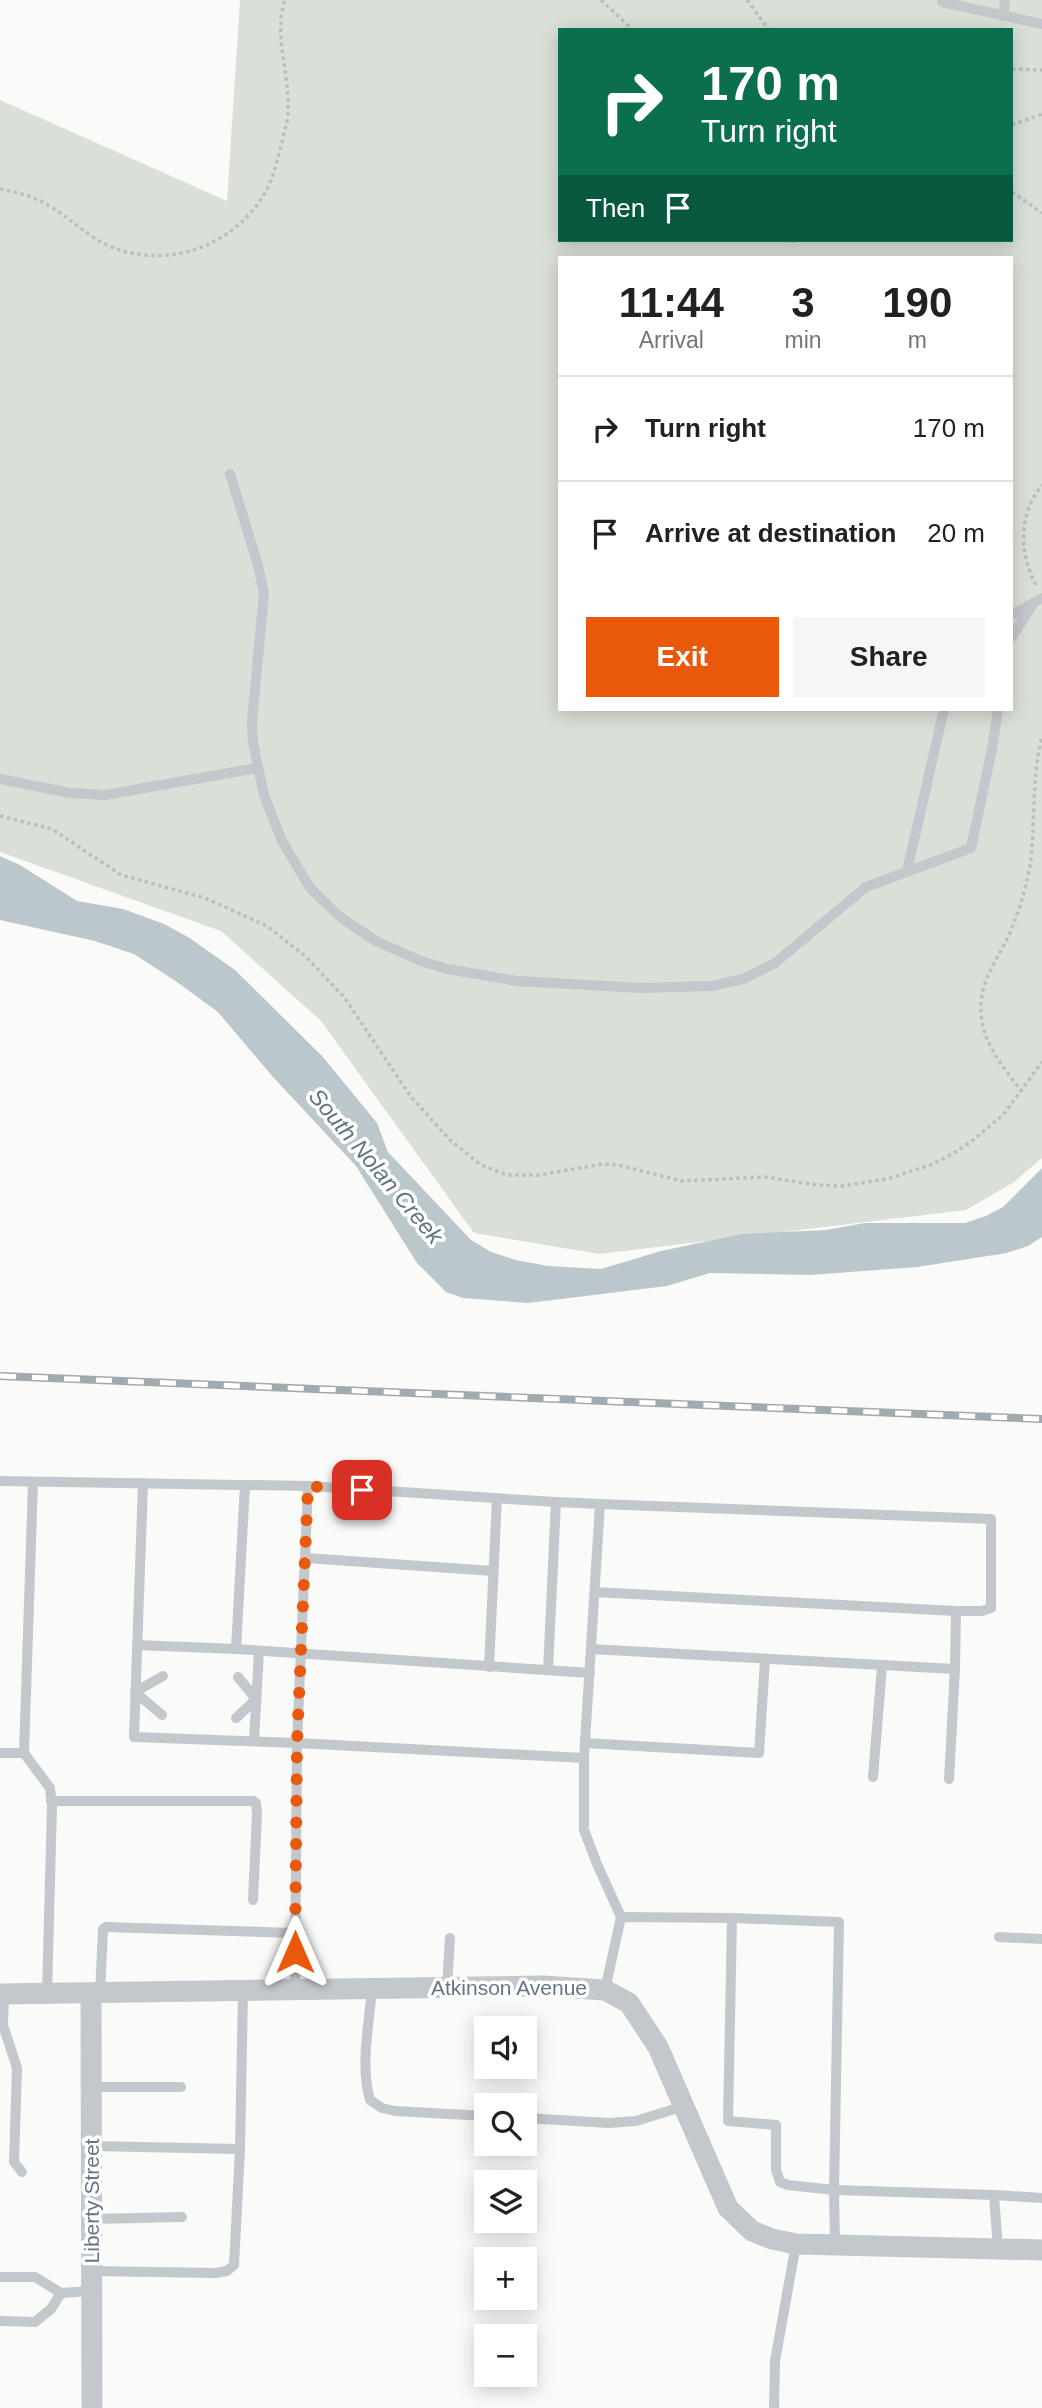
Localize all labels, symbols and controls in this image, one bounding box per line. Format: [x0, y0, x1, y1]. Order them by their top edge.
icon: right [586, 56, 677, 147]
text: 170 m [701, 56, 840, 110]
text: Turn right [701, 113, 837, 149]
icon: arrive [659, 189, 697, 227]
text: Then [586, 193, 645, 223]
text: 11:44 [619, 279, 724, 326]
text: 3 [791, 279, 815, 326]
text: 190 [882, 279, 952, 326]
text: Arrival [639, 327, 704, 353]
text: min [784, 327, 822, 353]
text: m [908, 327, 927, 353]
icon: right [586, 410, 624, 448]
text: Turn right [645, 413, 766, 443]
text: 170 m [913, 413, 985, 443]
icon: arrive [586, 515, 624, 553]
text: Arrive at destination [645, 518, 896, 548]
text: 20 m [927, 518, 985, 548]
button: Exit [586, 617, 779, 697]
button: Share [793, 617, 985, 697]
water label: South Nolan Creek [304, 1083, 449, 1250]
pin [332, 1460, 392, 1520]
icon: arrive [343, 1471, 381, 1509]
position arrow [258, 1915, 332, 1989]
street label: Atkinson Avenue [431, 1976, 587, 1999]
map controls [474, 2016, 537, 2387]
button: sound [474, 2016, 537, 2079]
button: search [474, 2093, 537, 2156]
street label: Liberty Street [80, 2138, 103, 2263]
button: layers [474, 2170, 537, 2233]
button: + [474, 2247, 537, 2310]
button: − [474, 2324, 537, 2387]

